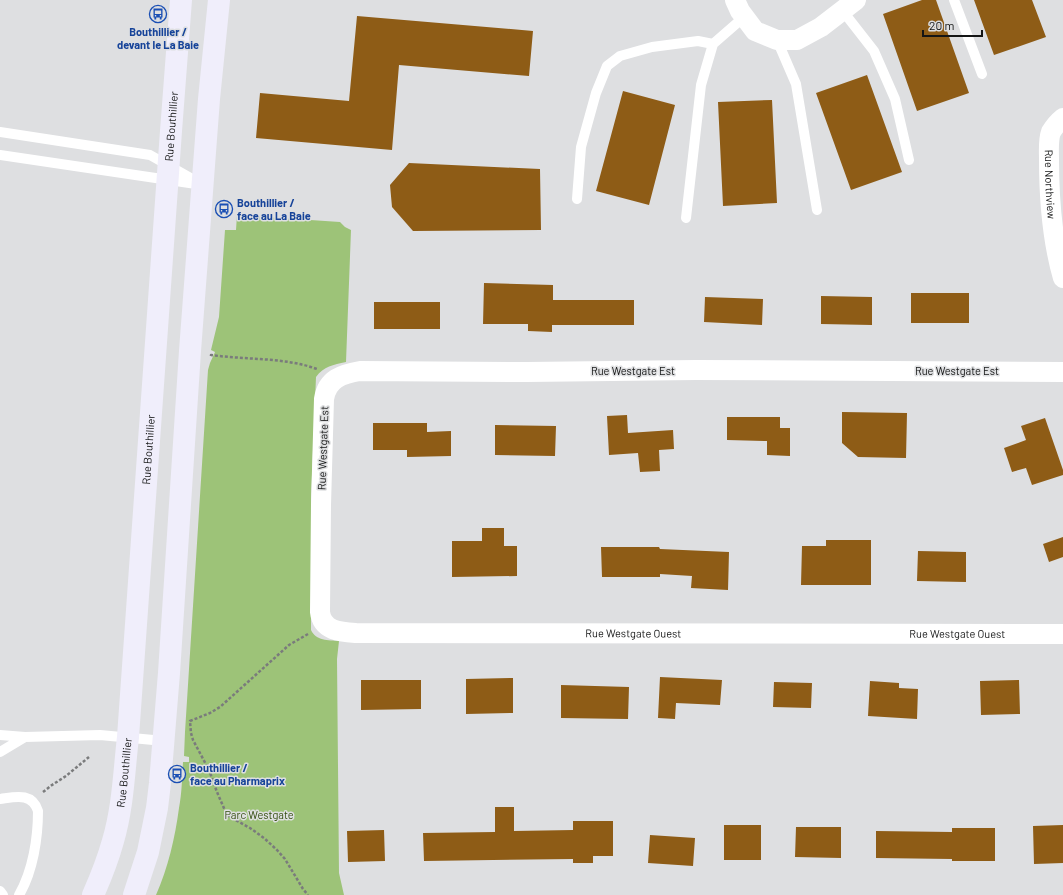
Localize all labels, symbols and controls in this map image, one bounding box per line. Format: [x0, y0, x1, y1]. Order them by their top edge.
bus stop icon: Bouthillier / devant le La Baie [148, 4, 168, 24]
scale bar [923, 12, 982, 38]
text: 20 m [929, 18, 955, 32]
place label: Bouthillier / devant le La Baie [117, 25, 199, 51]
street label: Rue Bouthillier [162, 91, 180, 162]
street label: Rue Northview [1043, 149, 1059, 220]
place label: Bouthillier / face au La Baie [237, 196, 311, 222]
bus stop icon: Bouthillier / face au La Baie [214, 199, 234, 219]
street label: Rue Westgate Est [591, 364, 675, 377]
street label: Rue Westgate Est [915, 364, 999, 377]
street label: Rue Westgate Est [315, 406, 330, 490]
street label: Rue Bouthillier [139, 414, 157, 485]
street label: Rue Westgate Ouest [585, 626, 681, 639]
street label: Rue Westgate Ouest [909, 627, 1005, 640]
street label: Rue Bouthillier [113, 737, 134, 808]
place label: Bouthillier / face au Pharmaprix [190, 761, 285, 787]
bus stop icon: Bouthillier / face au Pharmaprix [167, 764, 187, 784]
park label: Parc Westgate [224, 808, 294, 821]

